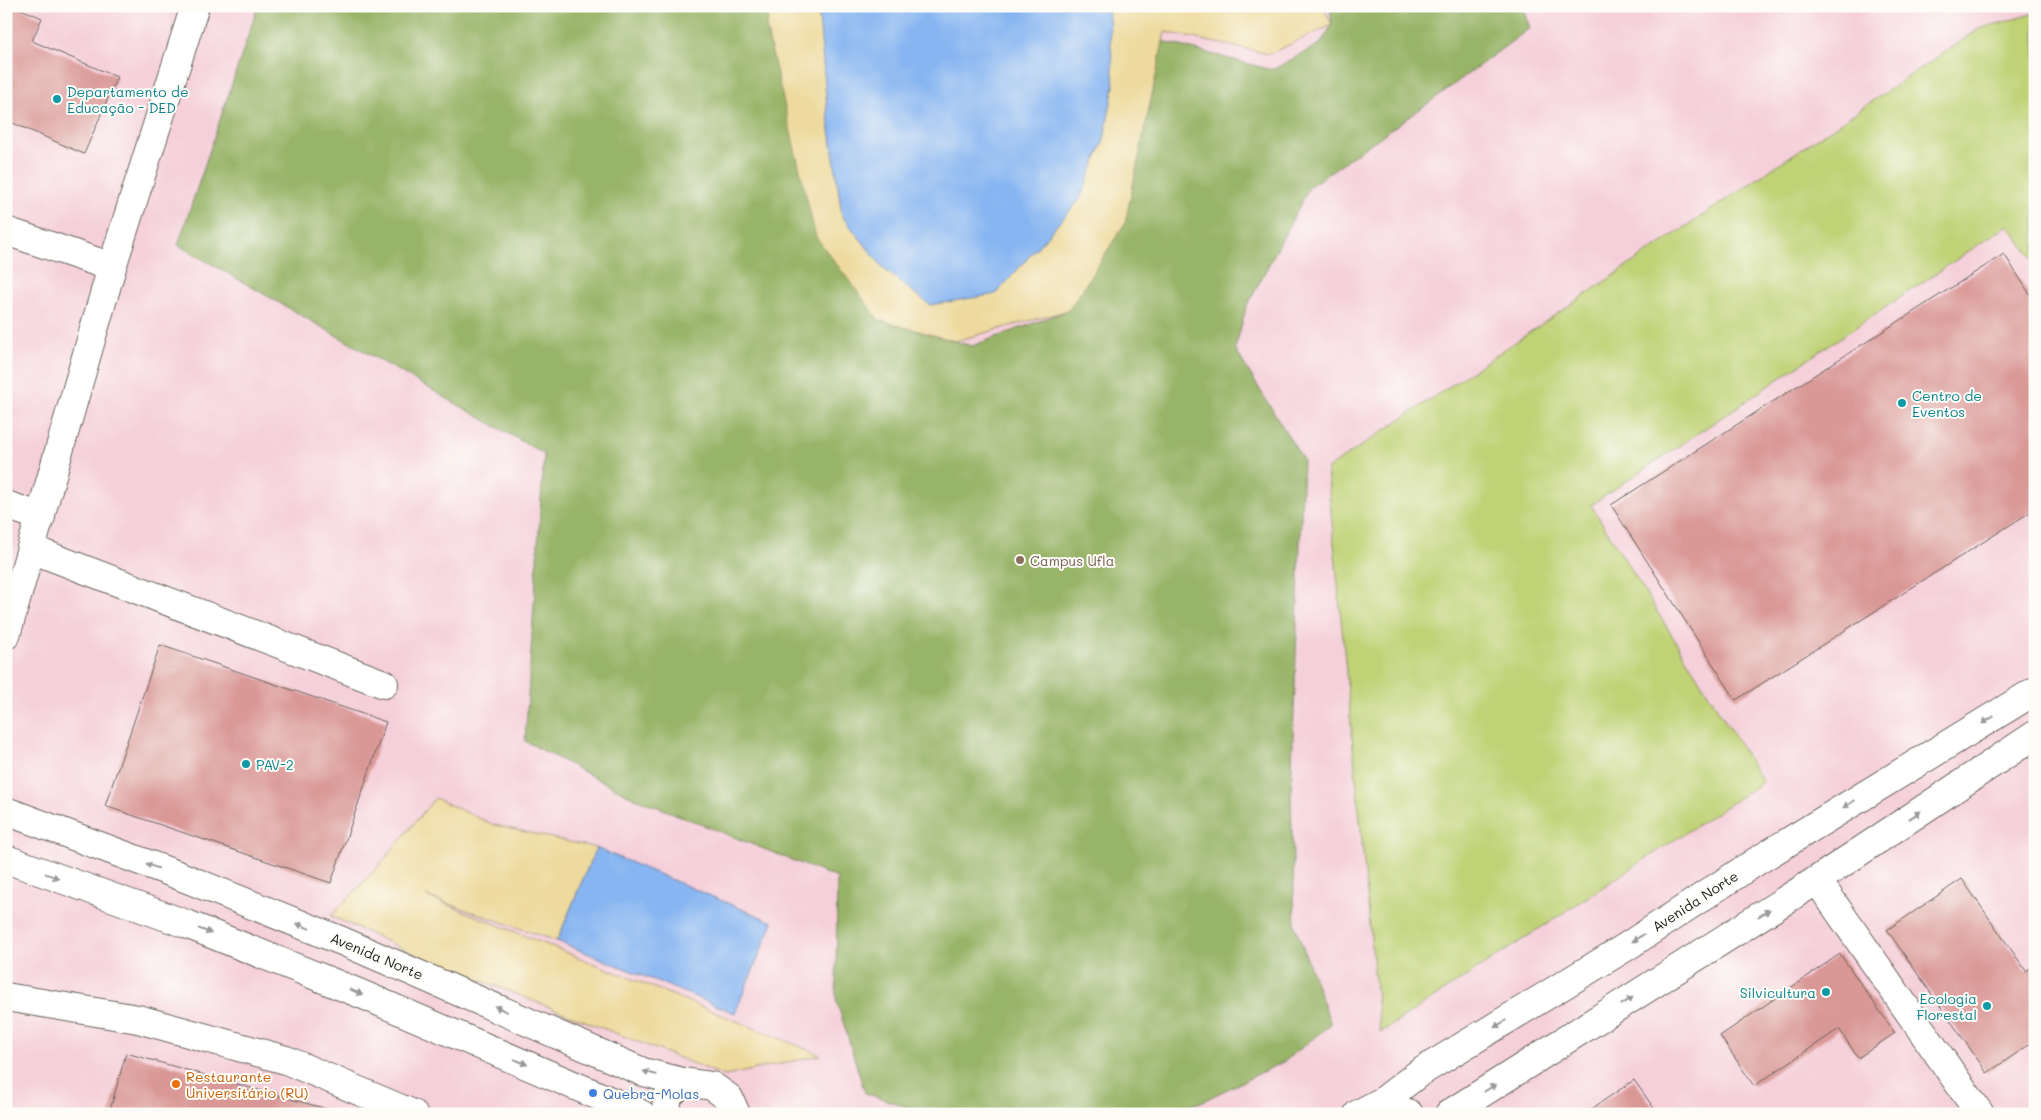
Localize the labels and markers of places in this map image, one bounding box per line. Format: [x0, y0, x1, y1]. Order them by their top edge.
place label: Departamento de Educação - DED [67, 82, 189, 117]
marker: Departamento de Educação - DED [51, 93, 63, 105]
place label: Centro de Eventos [1912, 386, 1982, 421]
marker: Centro de Eventos [1896, 397, 1908, 409]
place label: Campus Ufla [1030, 551, 1114, 570]
marker: Campus Ufla [1014, 554, 1026, 566]
place label: PAV-2 [256, 755, 294, 774]
marker: PAV-2 [240, 758, 252, 770]
place label: Silvicultura [1740, 983, 1816, 1002]
marker: Silvicultura [1820, 986, 1832, 998]
place label: Ecologia Florestal [1916, 989, 1977, 1024]
marker: Ecologia Florestal [1981, 1000, 1993, 1012]
place label: Restaurante Universitário (RU) [186, 1067, 309, 1102]
marker: Restaurante Universitário (RU) [170, 1078, 182, 1090]
place label: Quebra-Molas [603, 1084, 699, 1103]
marker: Quebra-Molas [587, 1087, 599, 1099]

